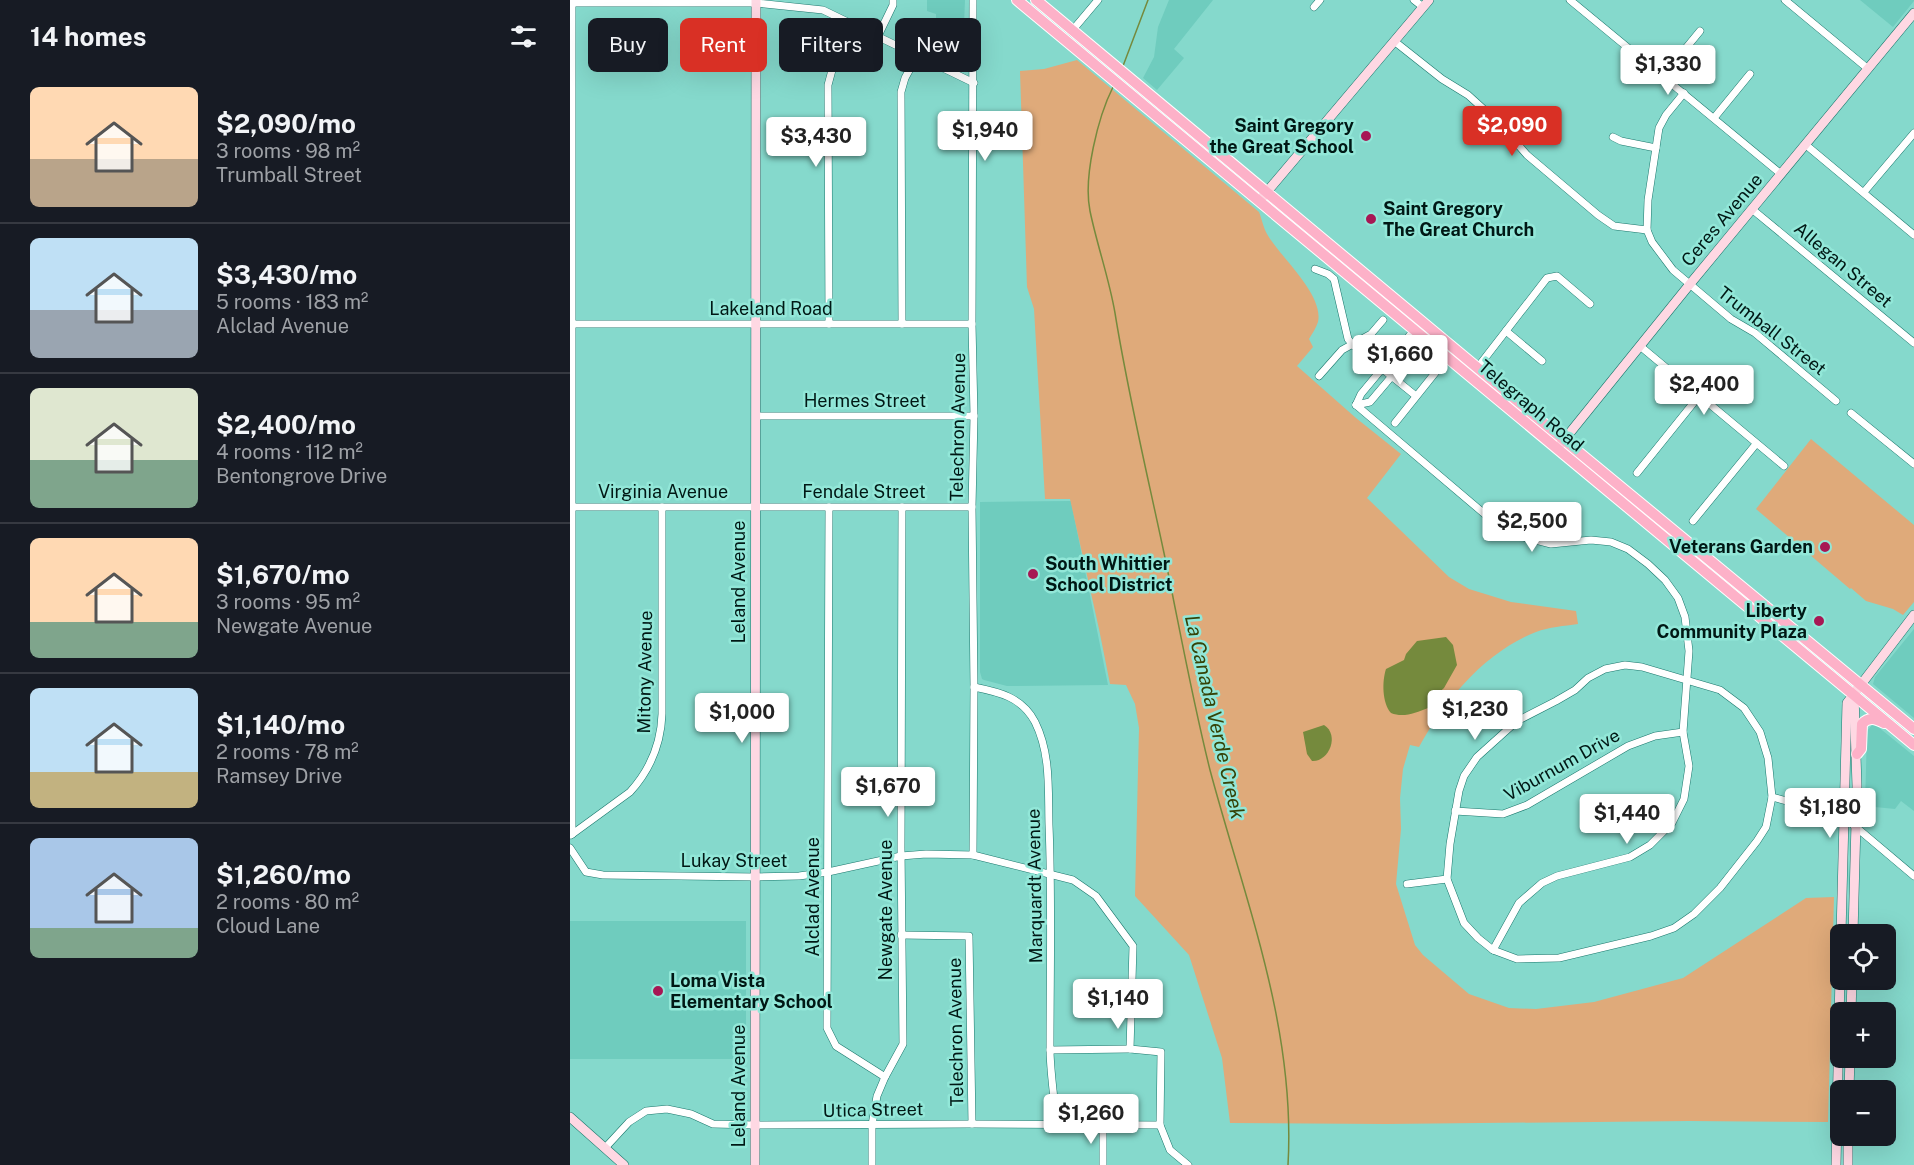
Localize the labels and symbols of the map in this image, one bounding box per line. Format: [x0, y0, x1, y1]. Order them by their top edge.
pin: $1,330 [1619, 45, 1717, 96]
pin: $2,090 [1463, 106, 1561, 157]
pin: $1,940 [936, 111, 1034, 162]
place label: Saint Gregory the Great School [1209, 115, 1354, 157]
pin: $3,430 [767, 117, 865, 168]
marker: Saint Gregory the Great School [1359, 129, 1373, 143]
street label: Ceres Avenue [1677, 169, 1767, 270]
place label: Saint Gregory The Great Church [1383, 198, 1534, 240]
marker: Saint Gregory The Great Church [1364, 212, 1378, 226]
street label: Allegan Street [1790, 218, 1897, 312]
street label: Trumball Street [1714, 282, 1831, 379]
street label: Lakeland Road [709, 298, 833, 319]
pin: $1,660 [1351, 335, 1449, 386]
street label: Telechron Avenue [946, 353, 969, 501]
street label: Telegraph Road [1474, 356, 1588, 456]
pin: $2,400 [1655, 365, 1753, 416]
street label: Hermes Street [804, 390, 926, 411]
street label: Virginia Avenue [598, 481, 728, 502]
street label: Fendale Street [802, 481, 926, 502]
pin: $2,500 [1483, 502, 1581, 553]
street label: Leland Avenue [728, 521, 749, 643]
place label: Veterans Garden [1669, 536, 1813, 557]
marker: Veterans Garden [1818, 540, 1832, 554]
place label: South Whittier School District [1045, 553, 1173, 595]
marker: South Whittier School District [1026, 567, 1040, 581]
place label: Liberty Community Plaza [1657, 600, 1807, 642]
street label: Mitony Avenue [633, 610, 656, 734]
water label: La Canada Verde Creek [1180, 612, 1250, 822]
marker: Liberty Community Plaza [1812, 614, 1826, 628]
pin: $1,230 [1426, 690, 1524, 741]
pin: $1,000 [693, 693, 791, 744]
street label: Viburnum Drive [1500, 724, 1623, 805]
pin: $1,670 [839, 767, 937, 818]
pin: $1,180 [1781, 788, 1879, 839]
pin: $1,440 [1578, 794, 1676, 845]
street label: Marquardt Avenue [1023, 808, 1046, 964]
street label: Alclad Avenue [802, 837, 823, 957]
street label: Newgate Avenue [875, 840, 896, 980]
street label: Lukay Street [680, 850, 788, 871]
street label: Telechron Avenue [944, 958, 967, 1106]
place label: Loma Vista Elementary School [670, 970, 833, 1012]
pin: $1,140 [1069, 979, 1167, 1030]
marker: Loma Vista Elementary School [651, 984, 665, 998]
street label: Leland Avenue [728, 1025, 749, 1147]
pin: $1,260 [1042, 1094, 1140, 1145]
street label: Utica Street [822, 1098, 924, 1121]

